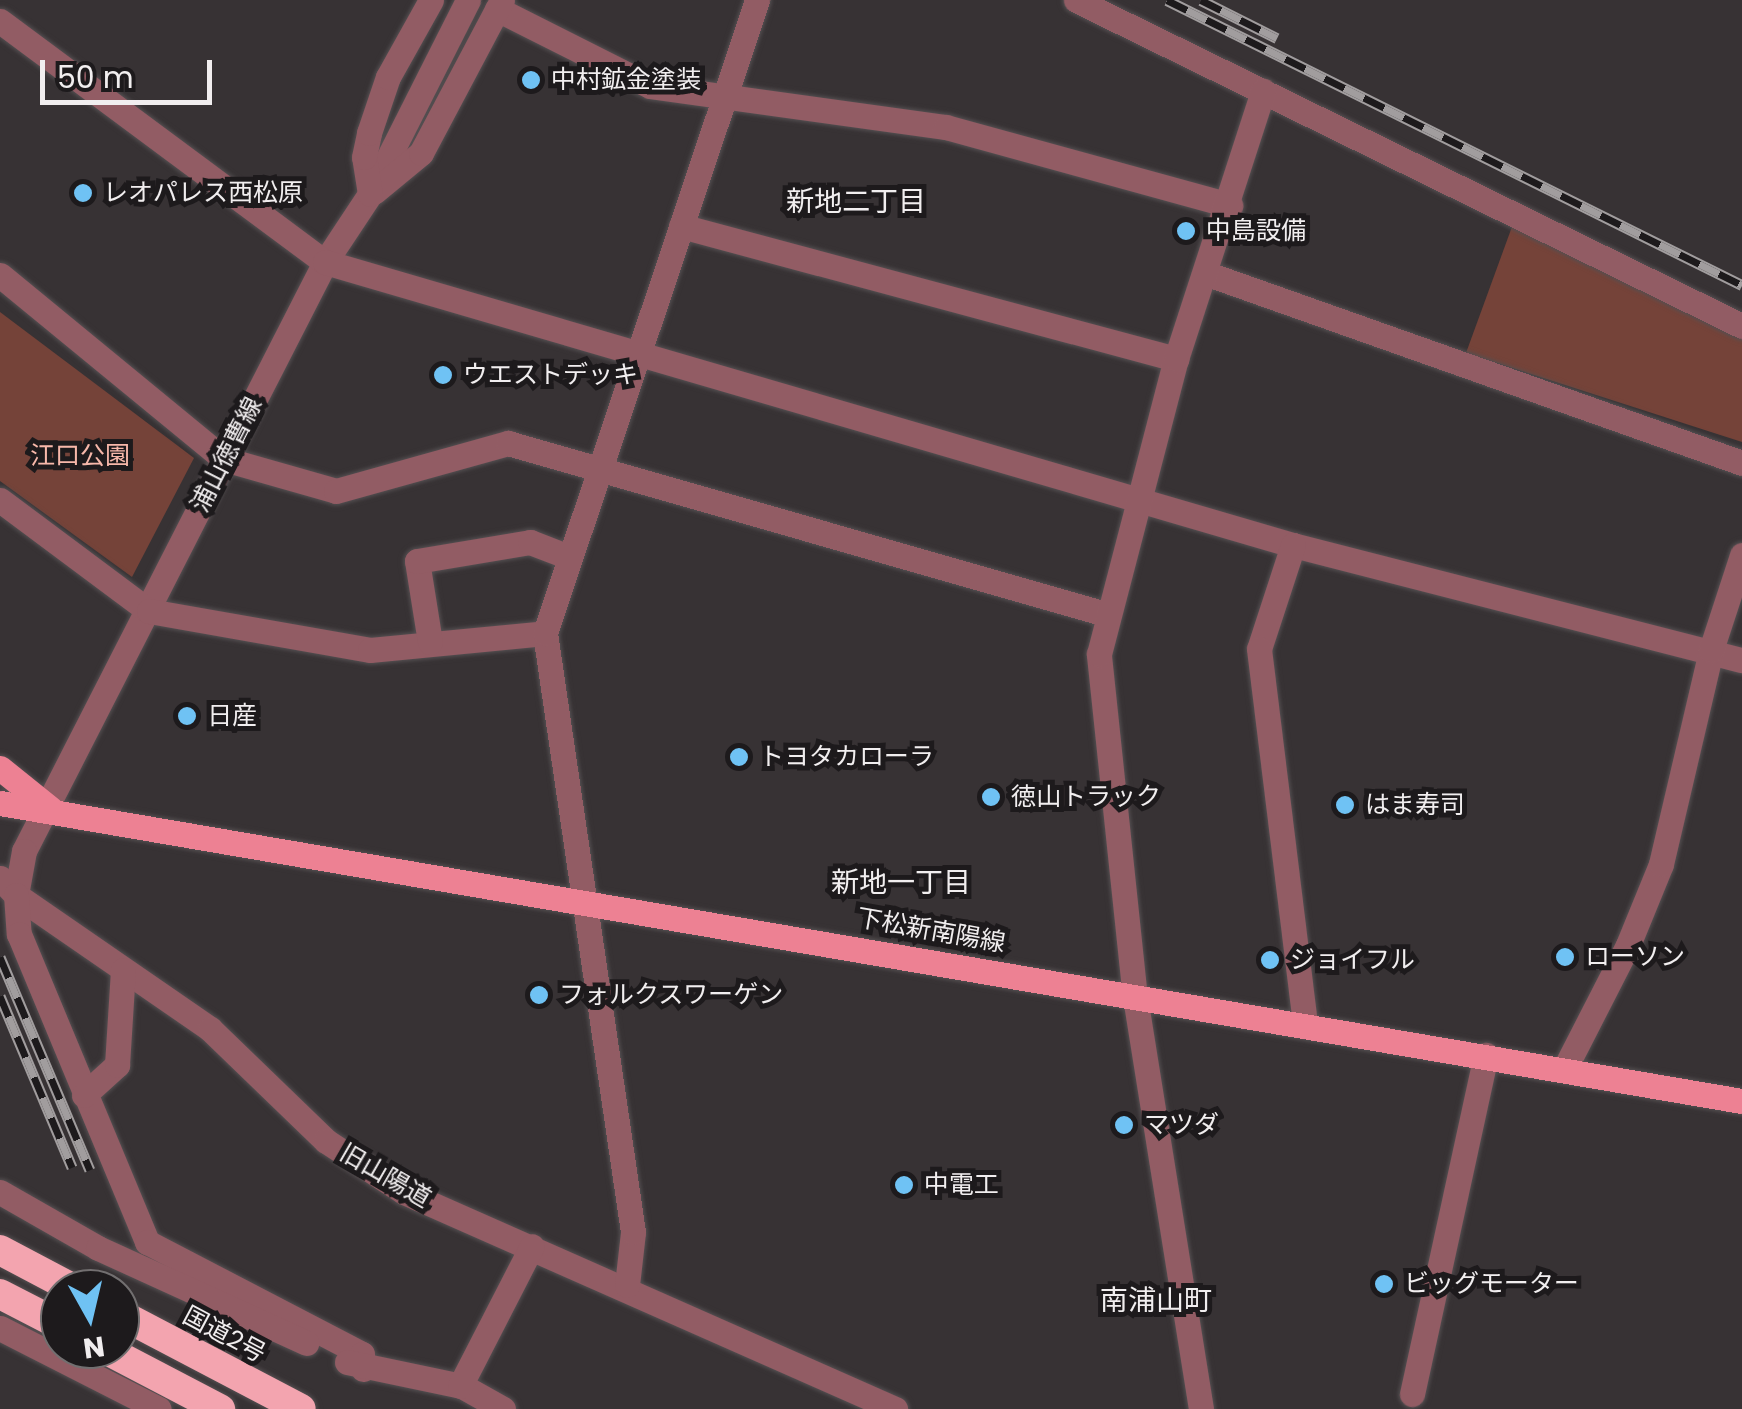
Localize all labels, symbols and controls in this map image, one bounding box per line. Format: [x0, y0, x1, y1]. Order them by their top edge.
scale bar [45, 40, 218, 102]
text: 50 m [57, 56, 134, 99]
place label: 中村鉱金塗装 [551, 65, 701, 95]
marker: 中村鉱金塗装 [520, 69, 542, 91]
place label: レオパレス西松原 [103, 178, 303, 208]
marker: レオパレス西松原 [72, 182, 94, 204]
district label: 新地二丁目 [786, 185, 926, 219]
place label: 中島設備 [1206, 216, 1306, 246]
marker: 中島設備 [1175, 220, 1197, 242]
place label: ウエストデッキ [463, 360, 638, 390]
marker: ウエストデッキ [432, 364, 454, 386]
street label: 浦山徳曹線 [185, 393, 269, 517]
park label: 江口公園 [30, 441, 130, 471]
place label: 日産 [207, 701, 257, 731]
marker: 日産 [176, 705, 198, 727]
place label: トヨタカローラ [759, 742, 934, 772]
marker: トヨタカローラ [728, 746, 750, 768]
place label: 徳山トラック [1011, 782, 1161, 812]
marker: 徳山トラック [980, 786, 1002, 808]
place label: はま寿司 [1365, 790, 1465, 820]
marker: はま寿司 [1334, 794, 1356, 816]
district label: 新地一丁目 [831, 866, 971, 900]
street label: 下松新南陽線 [855, 903, 1007, 959]
place label: ローソン [1585, 942, 1685, 972]
place label: ジョイフル [1290, 945, 1415, 975]
marker: ローソン [1554, 946, 1576, 968]
marker: ジョイフル [1259, 949, 1281, 971]
place label: フォルクスワーゲン [559, 980, 784, 1010]
marker: フォルクスワーゲン [528, 984, 550, 1006]
place label: マツダ [1144, 1110, 1219, 1140]
marker: マツダ [1113, 1114, 1135, 1136]
street label: 旧山陽道 [334, 1138, 436, 1214]
place label: 中電工 [924, 1170, 999, 1200]
marker: 中電工 [893, 1174, 915, 1196]
north arrow [40, 1269, 140, 1369]
place label: ビッグモーター [1404, 1269, 1579, 1299]
marker: ビッグモーター [1373, 1273, 1395, 1295]
district label: 南浦山町 [1100, 1284, 1212, 1318]
street label: 国道2号 [178, 1301, 270, 1369]
text: N [81, 1326, 107, 1368]

